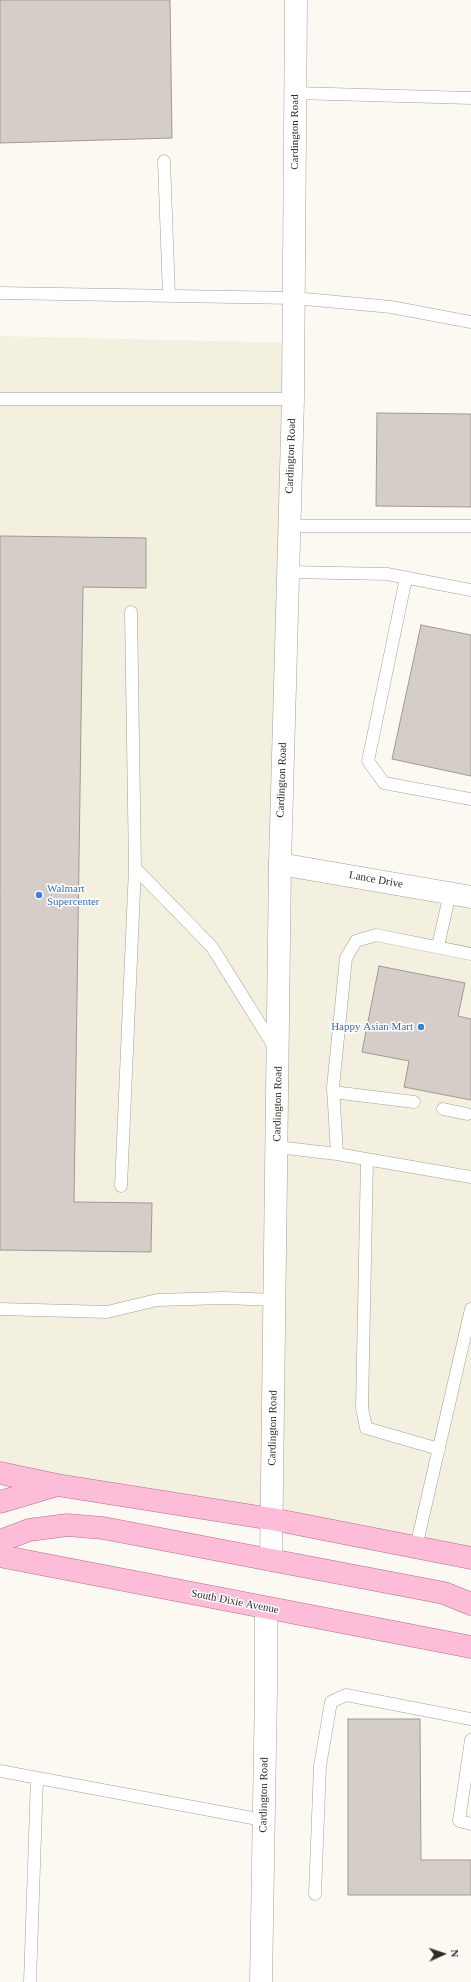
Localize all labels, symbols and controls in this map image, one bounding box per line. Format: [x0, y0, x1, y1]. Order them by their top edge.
street label: Cardington Road [288, 94, 302, 170]
street label: Cardington Road [283, 418, 299, 494]
street label: Cardington Road [274, 742, 290, 818]
street label: Lance Drive [348, 869, 404, 891]
place label: Walmart Supercenter [47, 882, 100, 908]
marker: Walmart Supercenter [34, 890, 44, 900]
place label: Happy Asian Mart [331, 1020, 413, 1034]
marker: Happy Asian Mart [416, 1022, 426, 1032]
street label: Cardington Road [271, 1066, 285, 1142]
street label: Cardington Road [266, 1390, 280, 1466]
street label: South Dixie Avenue [190, 1587, 280, 1617]
street label: Cardington Road [257, 1757, 271, 1833]
north arrow [423, 1934, 463, 1974]
text: N [449, 1949, 461, 1958]

